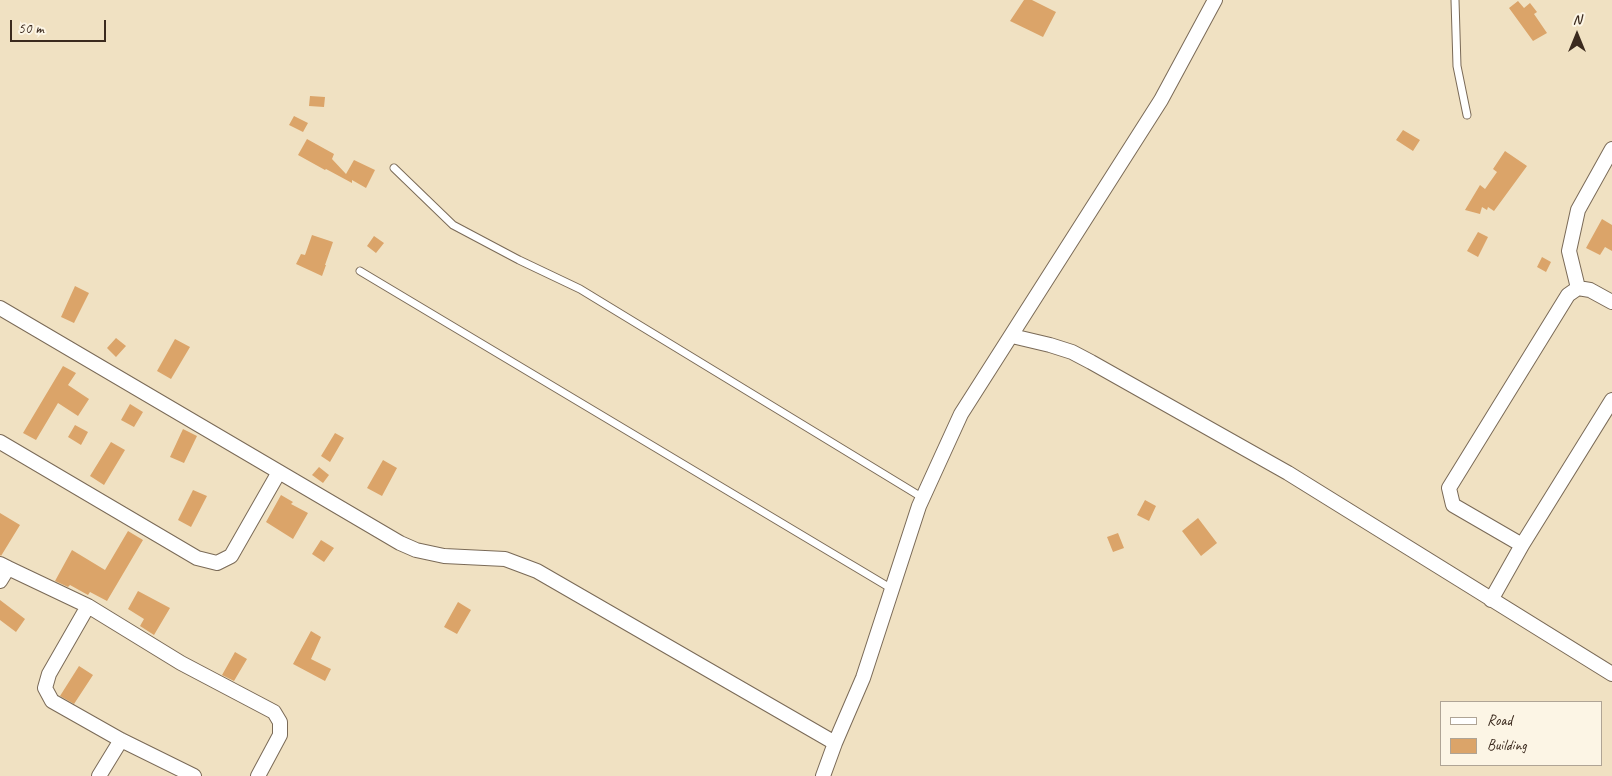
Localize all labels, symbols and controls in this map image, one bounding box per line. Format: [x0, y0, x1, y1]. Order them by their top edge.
scale bar [12, 10, 109, 42]
north arrow [1552, 10, 1602, 60]
text: N [1573, 11, 1581, 28]
text: 50 m [18, 19, 44, 38]
legend [1440, 701, 1602, 766]
text: Road [1487, 711, 1512, 730]
text: Building [1487, 736, 1526, 755]

